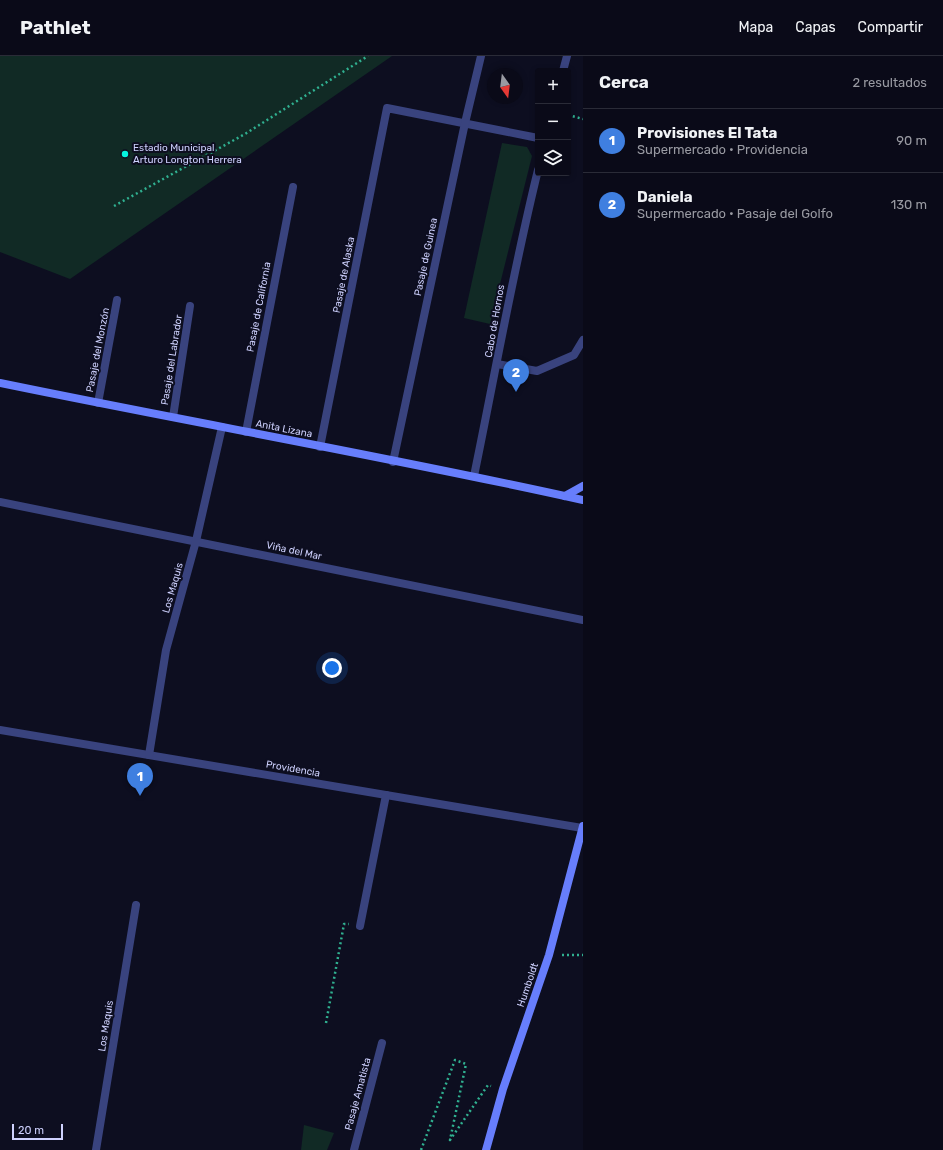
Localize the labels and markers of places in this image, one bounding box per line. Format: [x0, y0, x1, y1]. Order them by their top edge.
place label: Estadio Municipal Arturo Longton Herrera [133, 142, 242, 166]
marker: Estadio Municipal Arturo Longton Herrera [120, 149, 130, 159]
pin: 2 [503, 359, 529, 392]
pin: 1 [127, 763, 153, 796]

